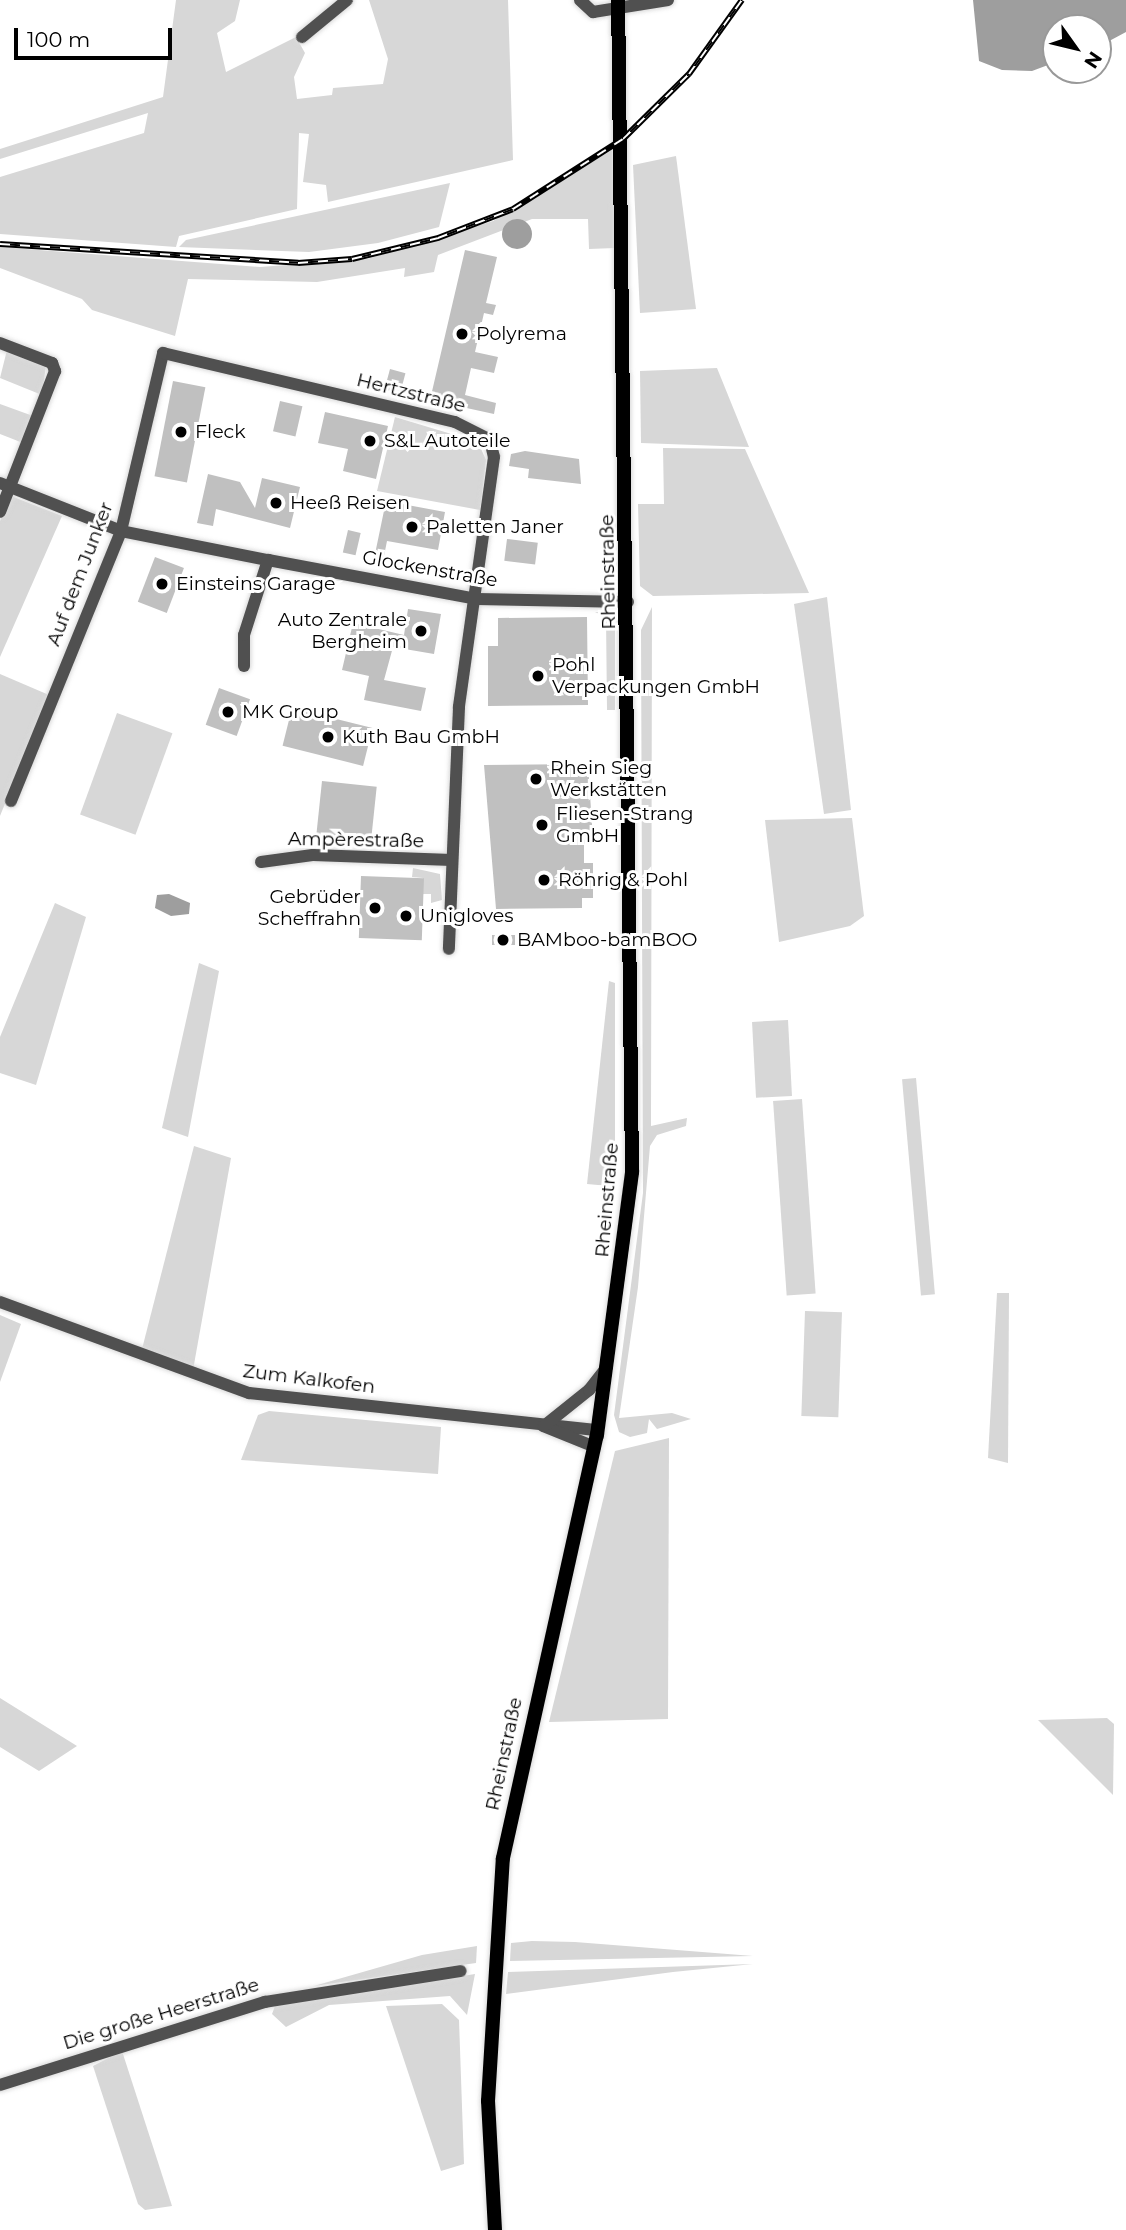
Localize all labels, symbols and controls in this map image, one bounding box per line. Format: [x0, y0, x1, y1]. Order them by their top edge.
scale bar [18, 14, 175, 58]
north arrow [1042, 14, 1112, 84]
text: 100 m [27, 27, 90, 52]
text: N [1079, 47, 1107, 73]
place label: Polyrema [476, 323, 567, 345]
marker: Polyrema [454, 326, 470, 342]
street label: Hertzstraße [354, 368, 468, 418]
place label: Fleck [195, 421, 246, 443]
marker: Fleck [173, 424, 189, 440]
place label: S&L Autoteile [384, 430, 511, 452]
marker: S&L Autoteile [362, 433, 378, 449]
place label: Heeß Reisen [290, 492, 410, 514]
marker: Heeß Reisen [268, 495, 284, 511]
street label: Auf dem Junker [42, 499, 118, 649]
street label: Rheinstraße [596, 514, 620, 630]
place label: Paletten Janer [426, 516, 564, 538]
marker: Paletten Janer [404, 519, 420, 535]
street label: Glockenstraße [361, 546, 499, 592]
place label: Einsteins Garage [176, 573, 335, 595]
marker: Einsteins Garage [154, 576, 170, 592]
place label: Auto Zentrale Bergheim [278, 609, 407, 653]
marker: Auto Zentrale Bergheim [413, 623, 429, 639]
place label: Pohl Verpackungen GmbH [552, 654, 760, 698]
marker: Pohl Verpackungen GmbH [530, 668, 546, 684]
place label: MK Group [242, 701, 338, 723]
marker: MK Group [220, 704, 236, 720]
place label: Kuth Bau GmbH [342, 726, 500, 748]
marker: Kuth Bau GmbH [320, 729, 336, 745]
place label: Rhein Sieg Werkstätten [550, 757, 667, 801]
marker: Rhein Sieg Werkstätten [528, 771, 544, 787]
place label: Fliesen-Strang GmbH [556, 803, 694, 847]
marker: Fliesen-Strang GmbH [534, 817, 550, 833]
street label: Ampèrestraße [288, 827, 424, 853]
place label: Röhrig & Pohl [558, 869, 688, 891]
marker: Röhrig & Pohl [536, 872, 552, 888]
place label: Gebrüder Scheffrahn [258, 886, 361, 930]
marker: Gebrüder Scheffrahn [367, 900, 383, 916]
place label: Unigloves [420, 905, 514, 927]
marker: Unigloves [398, 908, 414, 924]
place label: BAMboo-bamBOO [517, 929, 698, 951]
marker: BAMboo-bamBOO [495, 932, 511, 948]
street label: Rheinstraße [591, 1142, 623, 1258]
street label: Zum Kalkofen [242, 1360, 376, 1398]
street label: Rheinstraße [481, 1695, 527, 1813]
street label: Die große Heerstraße [60, 1973, 262, 2055]

